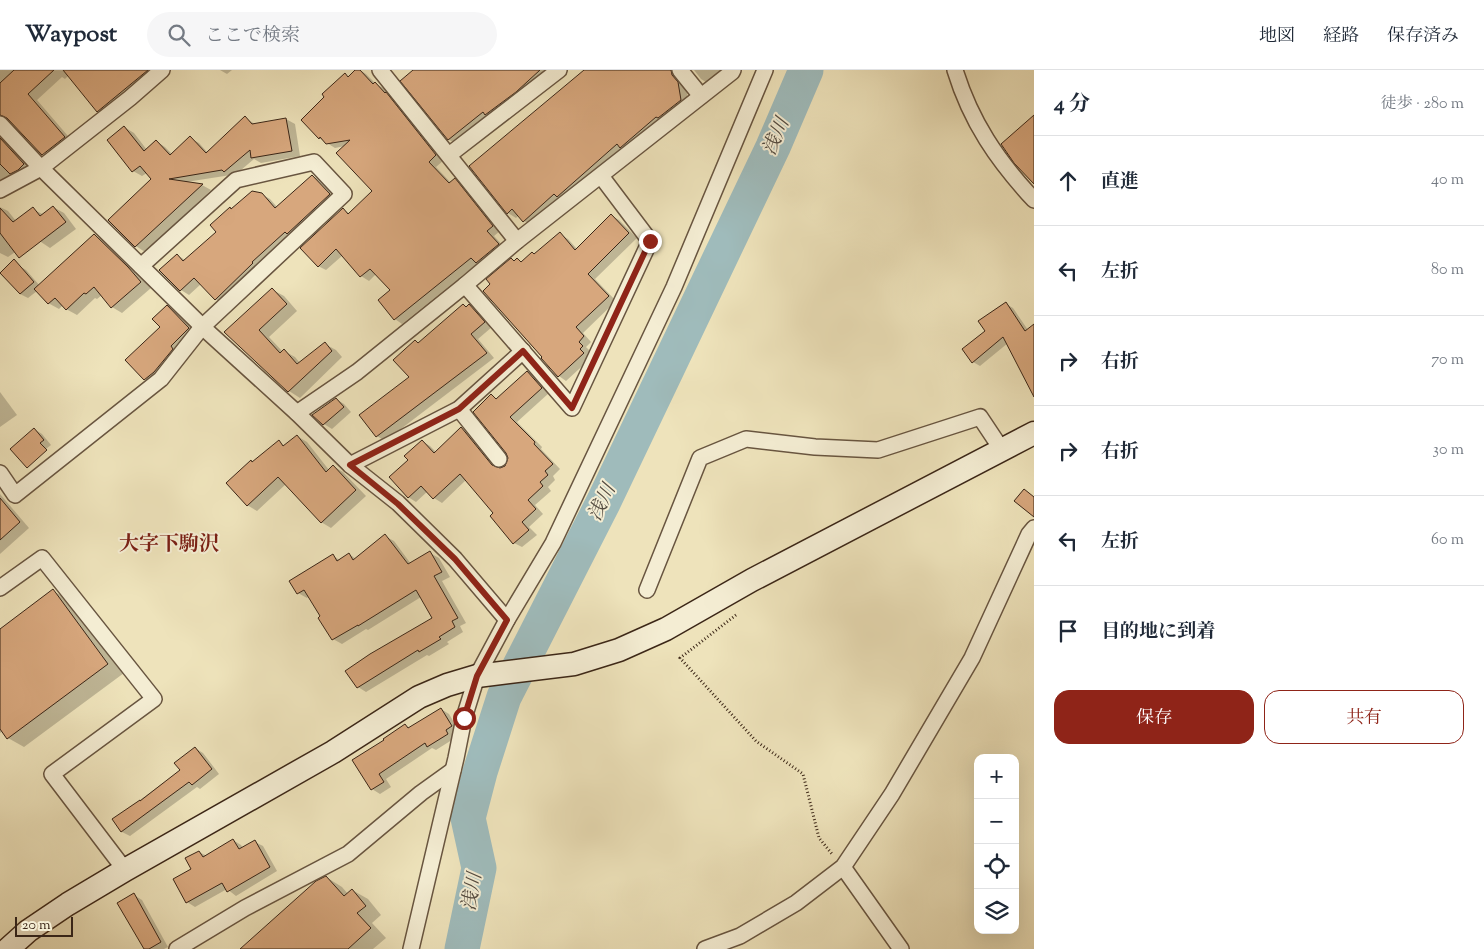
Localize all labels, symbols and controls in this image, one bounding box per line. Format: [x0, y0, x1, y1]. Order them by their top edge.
search box [147, 12, 497, 57]
text: Waypost [25, 18, 117, 52]
icon: search [165, 21, 193, 49]
text: ここで検索 [205, 23, 300, 50]
text: 地図 [1259, 24, 1295, 50]
text: 経路 [1323, 24, 1359, 50]
text: 保存済み [1387, 24, 1459, 50]
text: 4 分 [1054, 90, 1090, 120]
text: 徒歩 · 280 m [1381, 93, 1464, 116]
water label: 浅川 [757, 112, 798, 160]
icon: ahead [1054, 167, 1082, 195]
text: 直進 [1101, 169, 1139, 196]
text: 40 m [1431, 169, 1464, 192]
route end [639, 230, 662, 253]
icon: left [1054, 257, 1082, 285]
text: 左折 [1101, 259, 1139, 286]
text: 80 m [1431, 259, 1464, 282]
icon: right [1054, 347, 1082, 375]
text: 右折 [1101, 349, 1139, 376]
text: 70 m [1431, 349, 1464, 372]
icon: right [1054, 437, 1082, 465]
text: 右折 [1101, 439, 1139, 466]
text: 30 m [1433, 439, 1464, 462]
water label: 浅川 [583, 478, 624, 526]
icon: left [1054, 527, 1082, 555]
text: 左折 [1101, 529, 1139, 556]
text: 60 m [1431, 529, 1464, 552]
district label: 大字下駒沢 [119, 531, 219, 560]
icon: arrive [1054, 617, 1082, 645]
text: 目的地に到着 [1101, 619, 1215, 646]
button: 保存 [1054, 690, 1254, 744]
button: 共有 [1264, 690, 1464, 744]
route start [453, 707, 476, 730]
map controls [974, 754, 1019, 934]
button: + [974, 754, 1019, 799]
button: − [974, 799, 1019, 844]
button: locate [974, 844, 1019, 889]
water label: 浅川 [456, 869, 490, 913]
button: layers [974, 889, 1019, 934]
scale bar [15, 914, 72, 937]
text: 20 m [22, 916, 51, 936]

